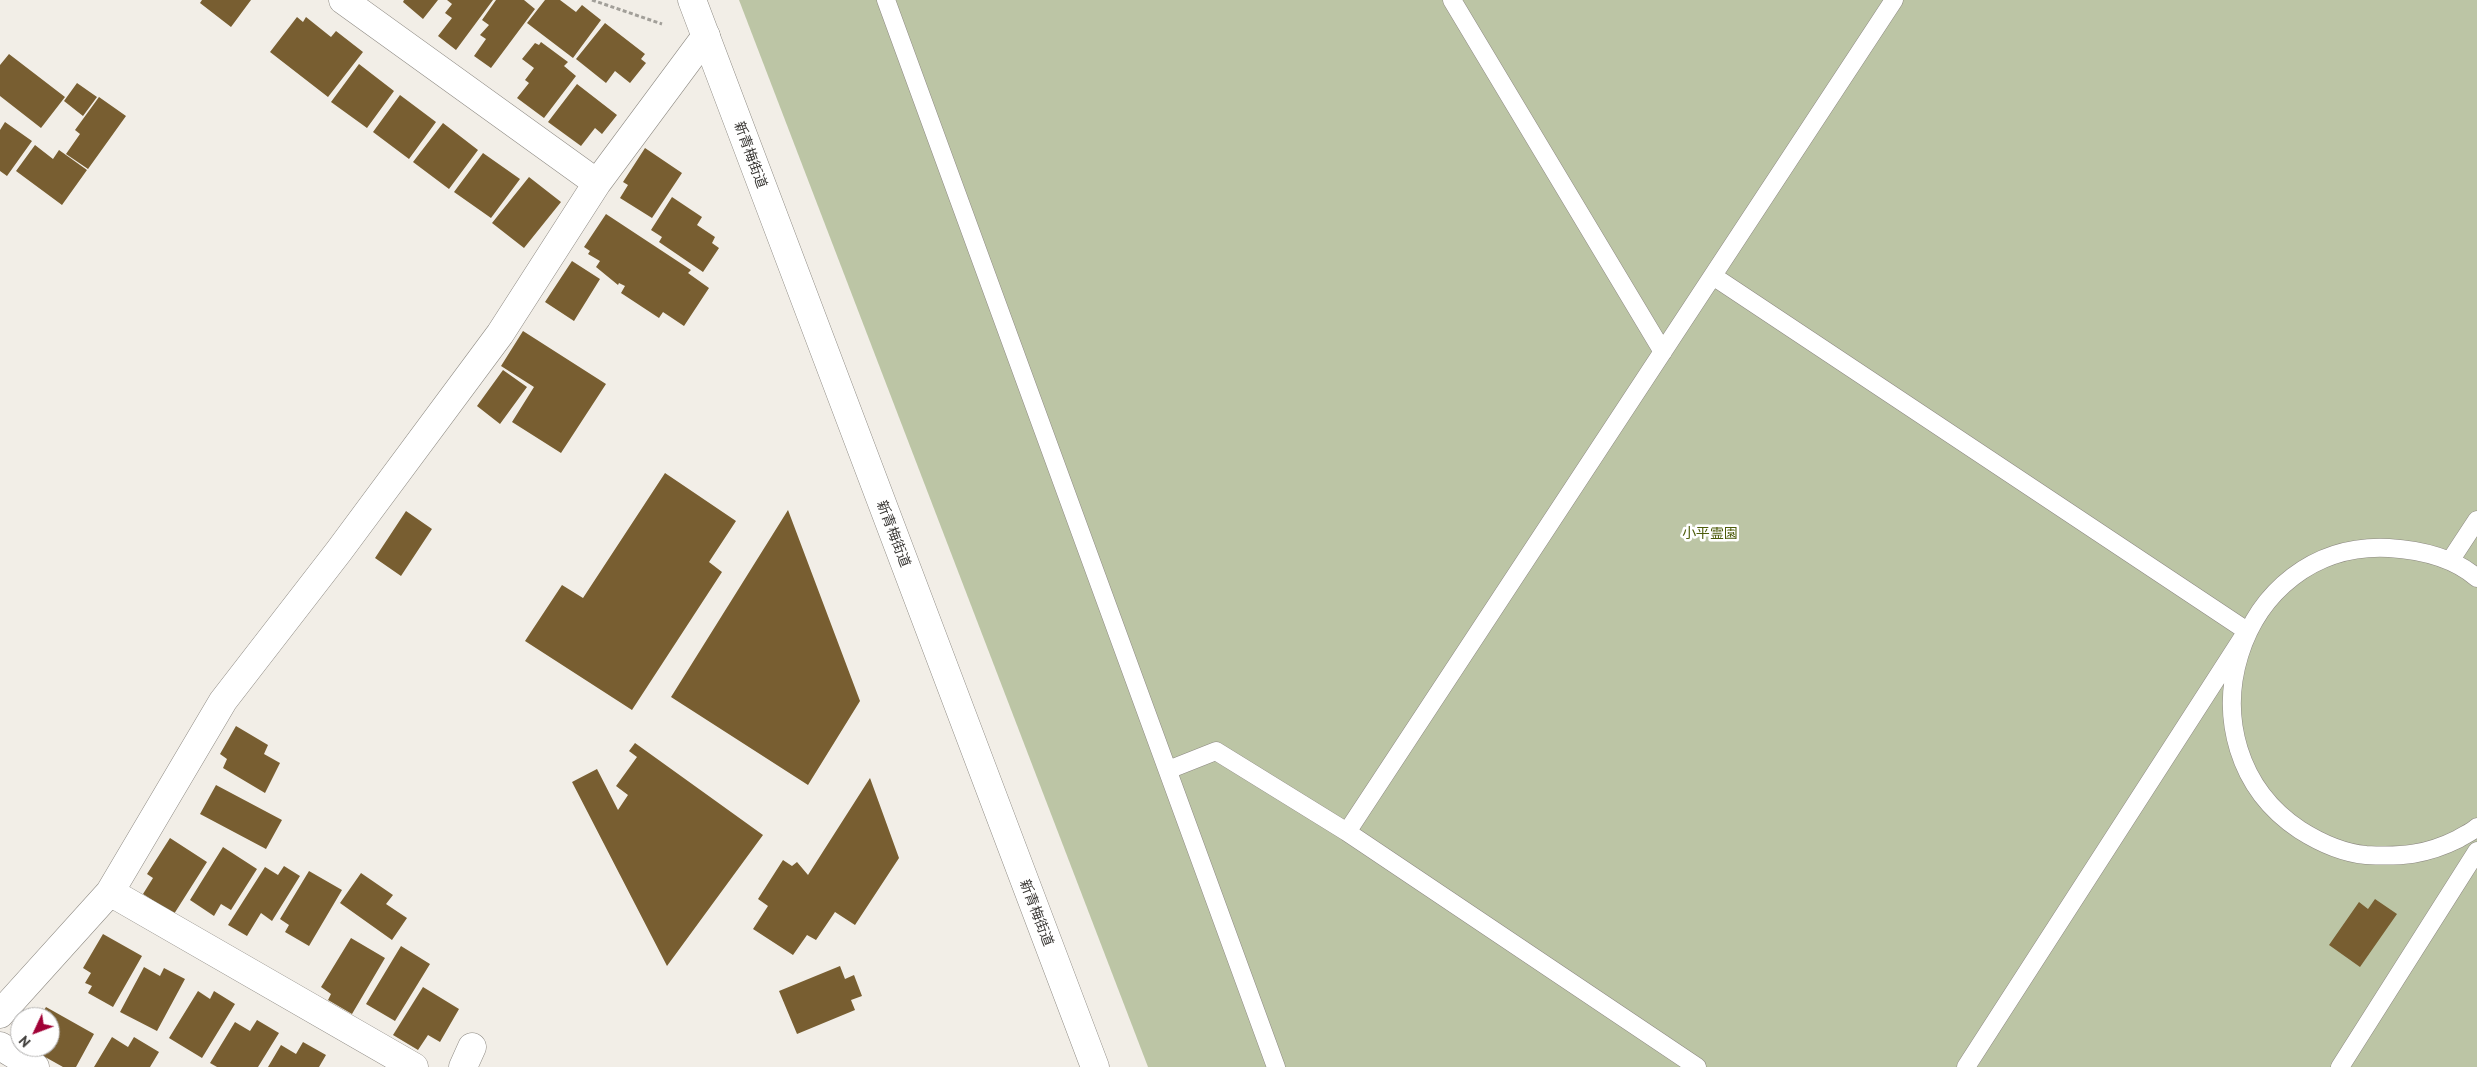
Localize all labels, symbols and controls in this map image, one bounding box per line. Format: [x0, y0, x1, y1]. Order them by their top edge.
street label: 新青梅街道 [730, 119, 770, 191]
street label: 新青梅街道 [873, 498, 913, 570]
park label: 小平霊園 [1682, 526, 1738, 542]
street label: 新青梅街道 [1016, 877, 1056, 949]
north arrow [10, 1007, 60, 1057]
text: N [15, 1032, 34, 1051]

